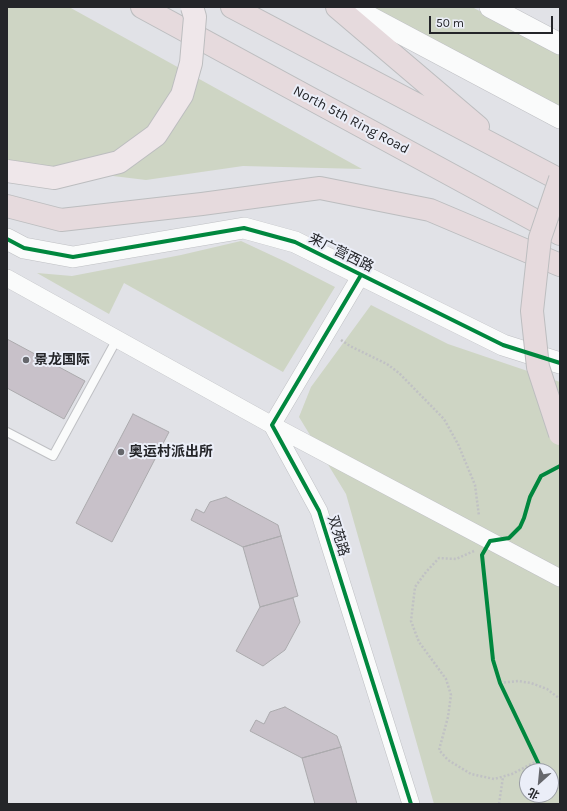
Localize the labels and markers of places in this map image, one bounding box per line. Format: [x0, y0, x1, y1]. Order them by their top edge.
place label: 景龙国际 [34, 352, 90, 368]
marker: 景龙国际 [21, 355, 31, 365]
place label: 奥运村派出所 [129, 444, 213, 460]
marker: 奥运村派出所 [116, 447, 126, 457]

